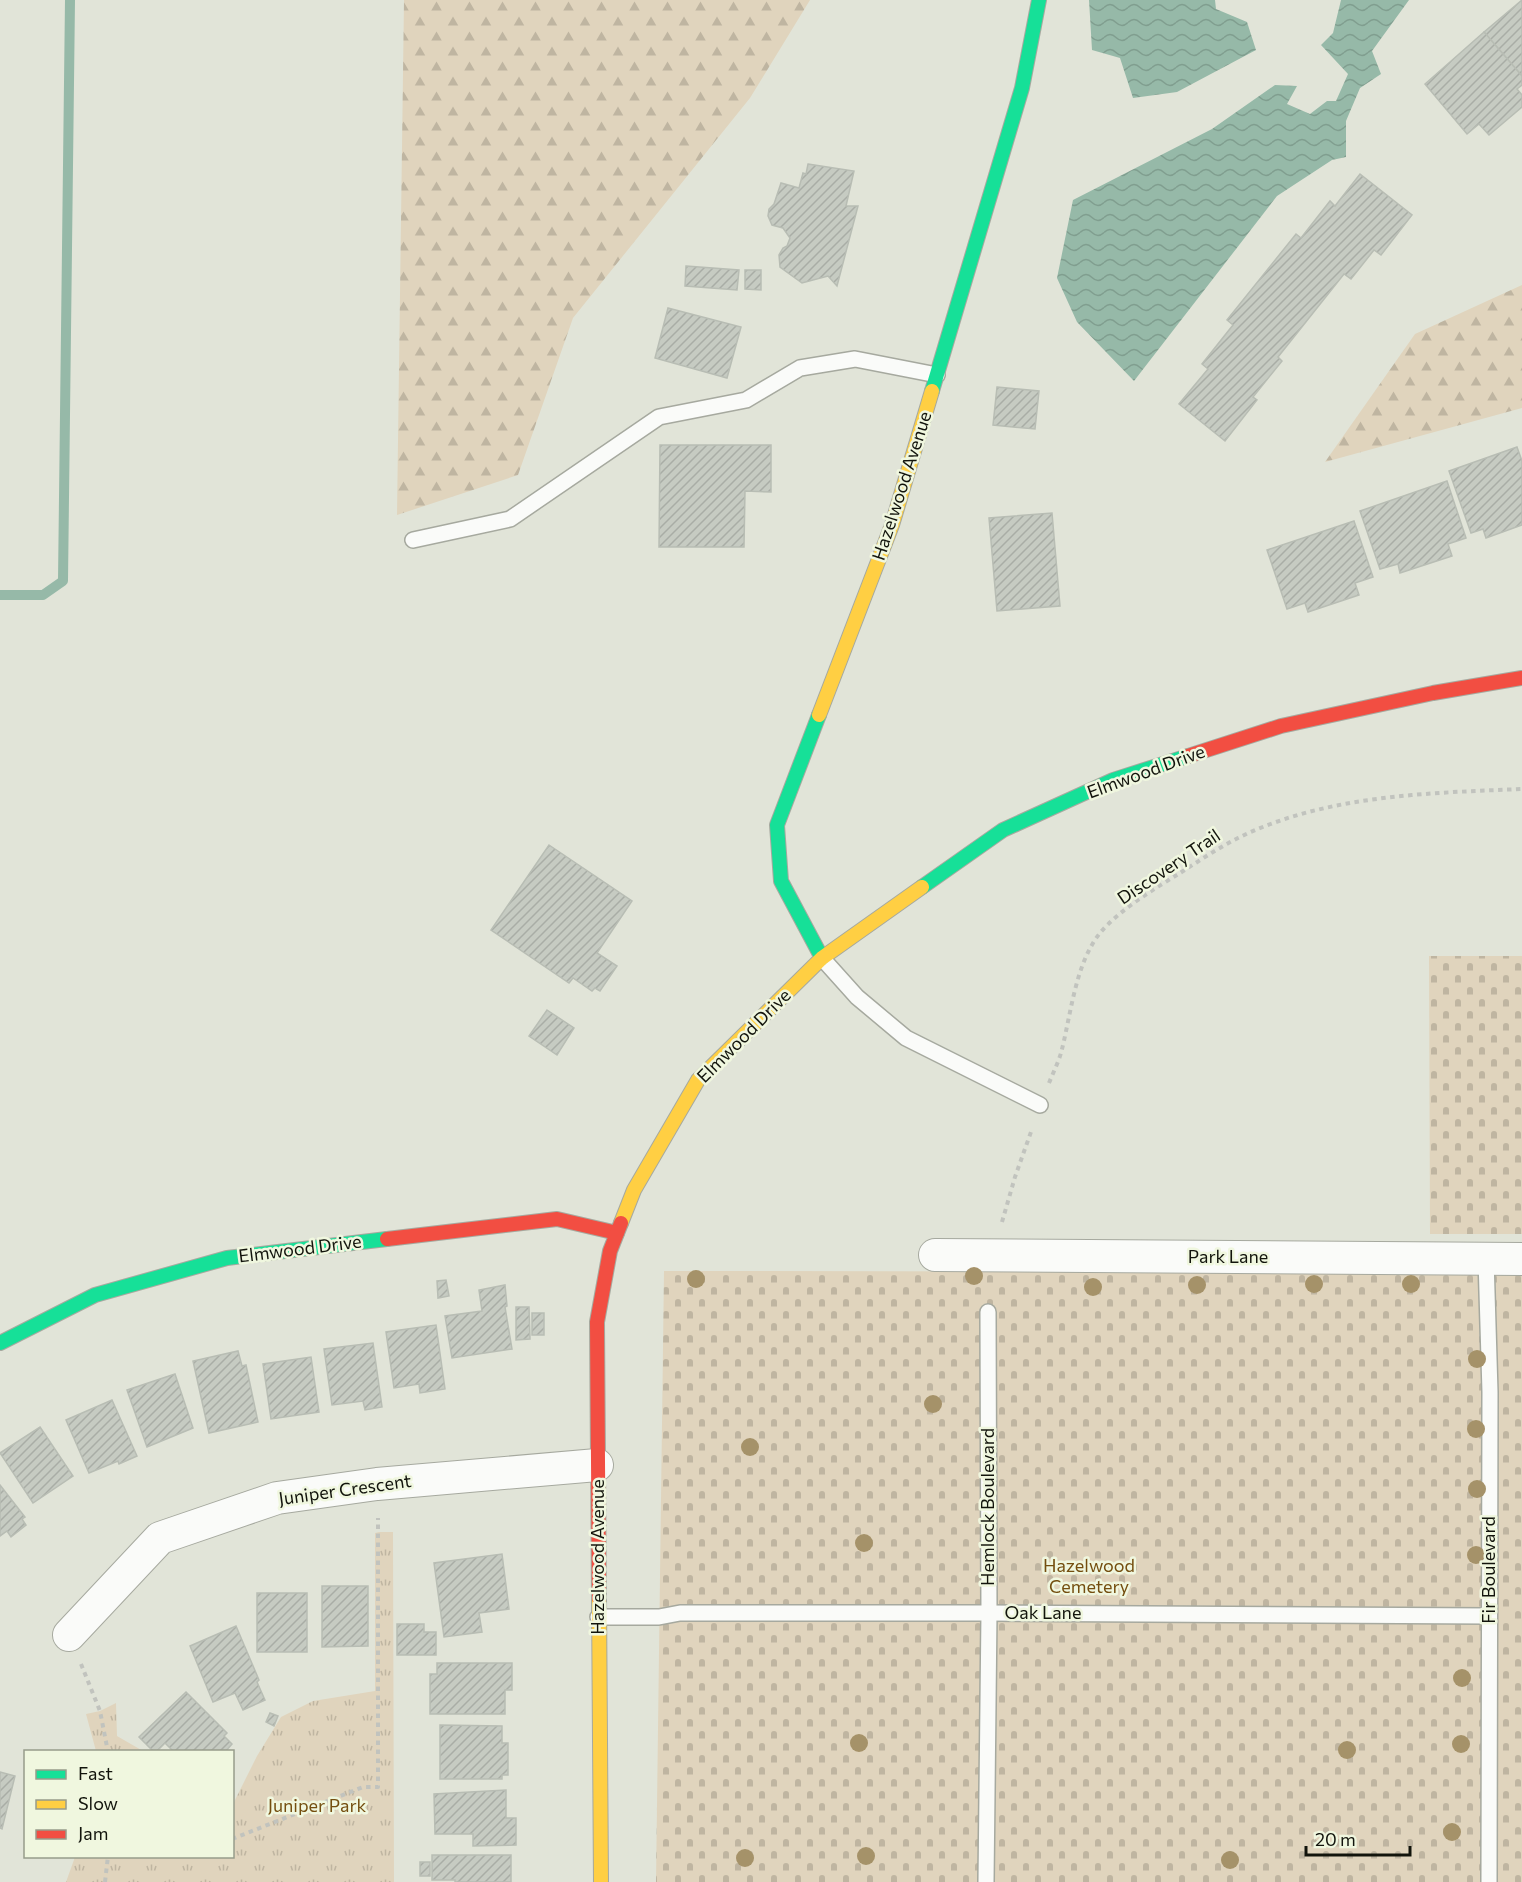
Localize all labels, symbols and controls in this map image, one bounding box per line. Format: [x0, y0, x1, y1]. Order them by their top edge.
street label: Hazelwood Avenue [867, 408, 936, 563]
street label: Elmwood Drive [1084, 740, 1208, 803]
street label: Discovery Trail [1113, 824, 1224, 909]
street label: Elmwood Drive [692, 984, 795, 1087]
street label: Elmwood Drive [237, 1230, 363, 1266]
street label: Park Lane [1188, 1245, 1268, 1267]
street label: Hemlock Boulevard [976, 1428, 998, 1586]
street label: Juniper Crescent [277, 1469, 413, 1509]
street label: Hazelwood Avenue [586, 1479, 608, 1635]
street label: Fir Boulevard [1477, 1516, 1499, 1624]
park label: Hazelwood Cemetery [1043, 1554, 1135, 1597]
street label: Oak Lane [1005, 1601, 1081, 1623]
legend [24, 1750, 234, 1858]
text: Fast [78, 1762, 113, 1784]
text: Slow [78, 1792, 118, 1814]
park label: Juniper Park [268, 1794, 367, 1816]
scale bar [1306, 1819, 1410, 1857]
text: Jam [78, 1822, 108, 1844]
text: 20 m [1315, 1828, 1356, 1850]

